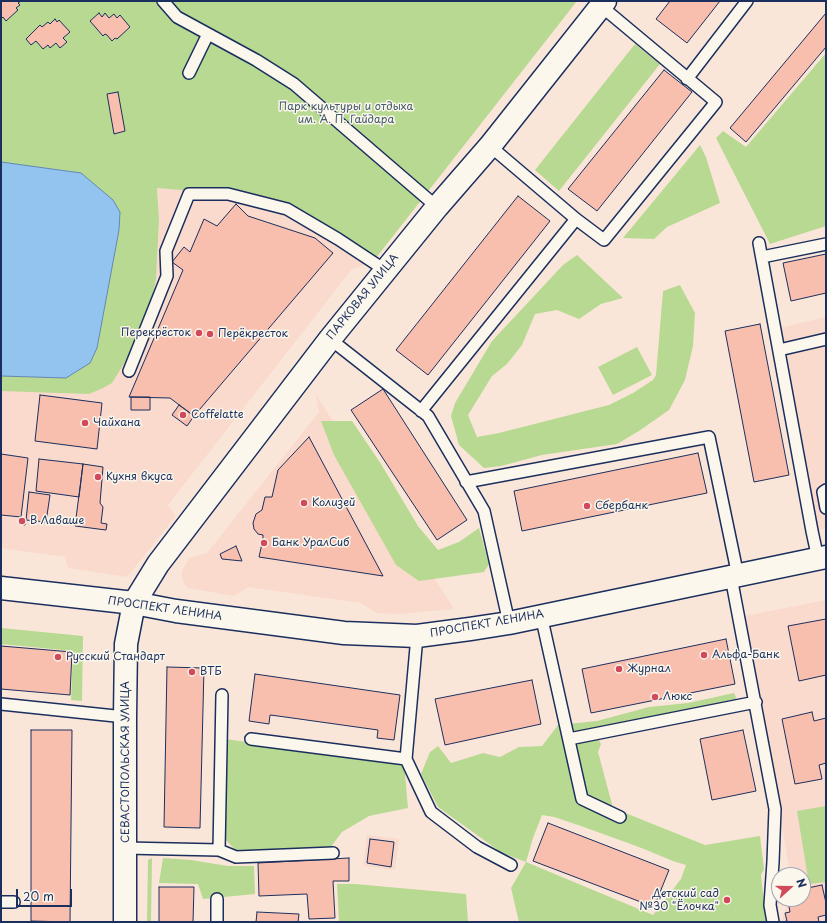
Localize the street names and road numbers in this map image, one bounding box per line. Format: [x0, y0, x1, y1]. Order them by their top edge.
street label: ПАРКОВАЯ УЛИЦА [324, 251, 402, 343]
street label: ПРОСПЕКТ ЛЕНИНА [107, 594, 223, 624]
street label: ПРОСПЕКТ ЛЕНИНА [429, 608, 545, 640]
street label: СЕВАСТОПОЛЬСКАЯ УЛИЦА [119, 681, 133, 843]

